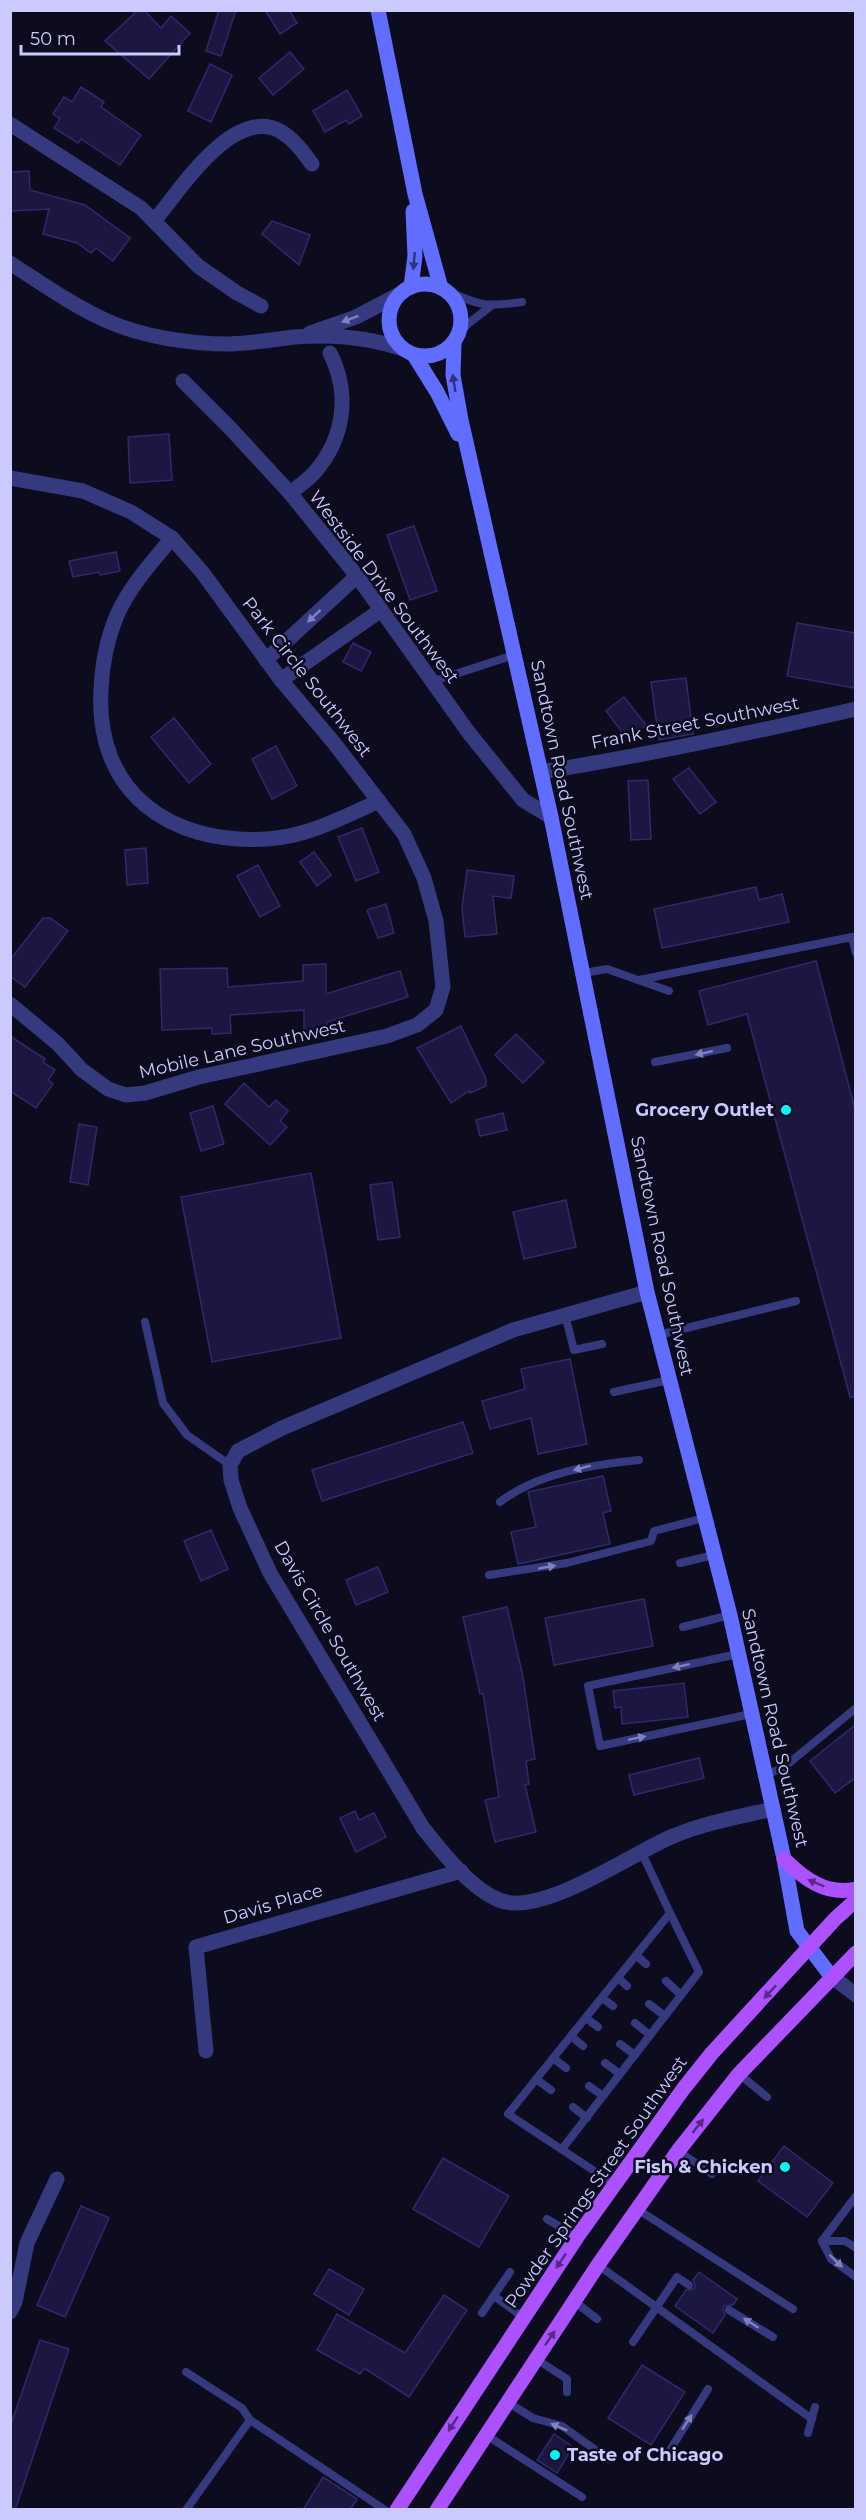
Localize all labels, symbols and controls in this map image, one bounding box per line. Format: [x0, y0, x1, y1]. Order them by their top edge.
scale bar [21, 18, 178, 56]
text: 50 m [30, 28, 76, 50]
one-way arrow [409, 251, 418, 270]
one-way arrow [341, 315, 359, 324]
one-way arrow [450, 374, 459, 393]
street label: Westside Drive Southwest [304, 486, 464, 688]
street label: Park Circle Southwest [238, 593, 376, 761]
one-way arrow [306, 609, 321, 623]
street label: Sandtown Road Southwest [526, 658, 598, 902]
street label: Frank Street Southwest [589, 692, 801, 754]
street label: Mobile Lane Southwest [137, 1015, 347, 1083]
one-way arrow [694, 1049, 713, 1058]
place label: Grocery Outlet [635, 1099, 774, 1121]
marker: Grocery Outlet [779, 1103, 793, 1117]
street label: Sandtown Road Southwest [626, 1134, 698, 1378]
one-way arrow [572, 1464, 591, 1474]
street label: Davis Circle Southwest [269, 1537, 391, 1725]
one-way arrow [537, 1562, 556, 1571]
street label: Sandtown Road Southwest [737, 1606, 813, 1850]
one-way arrow [671, 1662, 690, 1671]
one-way arrow [628, 1733, 647, 1742]
street label: Davis Place [221, 1879, 325, 1929]
one-way arrow [807, 1879, 824, 1888]
one-way arrow [763, 1984, 777, 1999]
street label: Powder Springs Street Southwest [500, 2052, 692, 2312]
one-way arrow [691, 2118, 704, 2134]
place label: Fish & Chicken [634, 2156, 773, 2178]
marker: Fish & Chicken [778, 2160, 792, 2174]
one-way arrow [555, 2253, 566, 2270]
one-way arrow [829, 2254, 843, 2269]
one-way arrow [743, 2318, 759, 2329]
one-way arrow [544, 2330, 556, 2346]
one-way arrow [682, 2414, 693, 2430]
one-way arrow [448, 2416, 459, 2432]
one-way arrow [550, 2422, 568, 2432]
place label: Taste of Chicago [567, 2444, 723, 2466]
marker: Taste of Chicago [548, 2448, 562, 2462]

